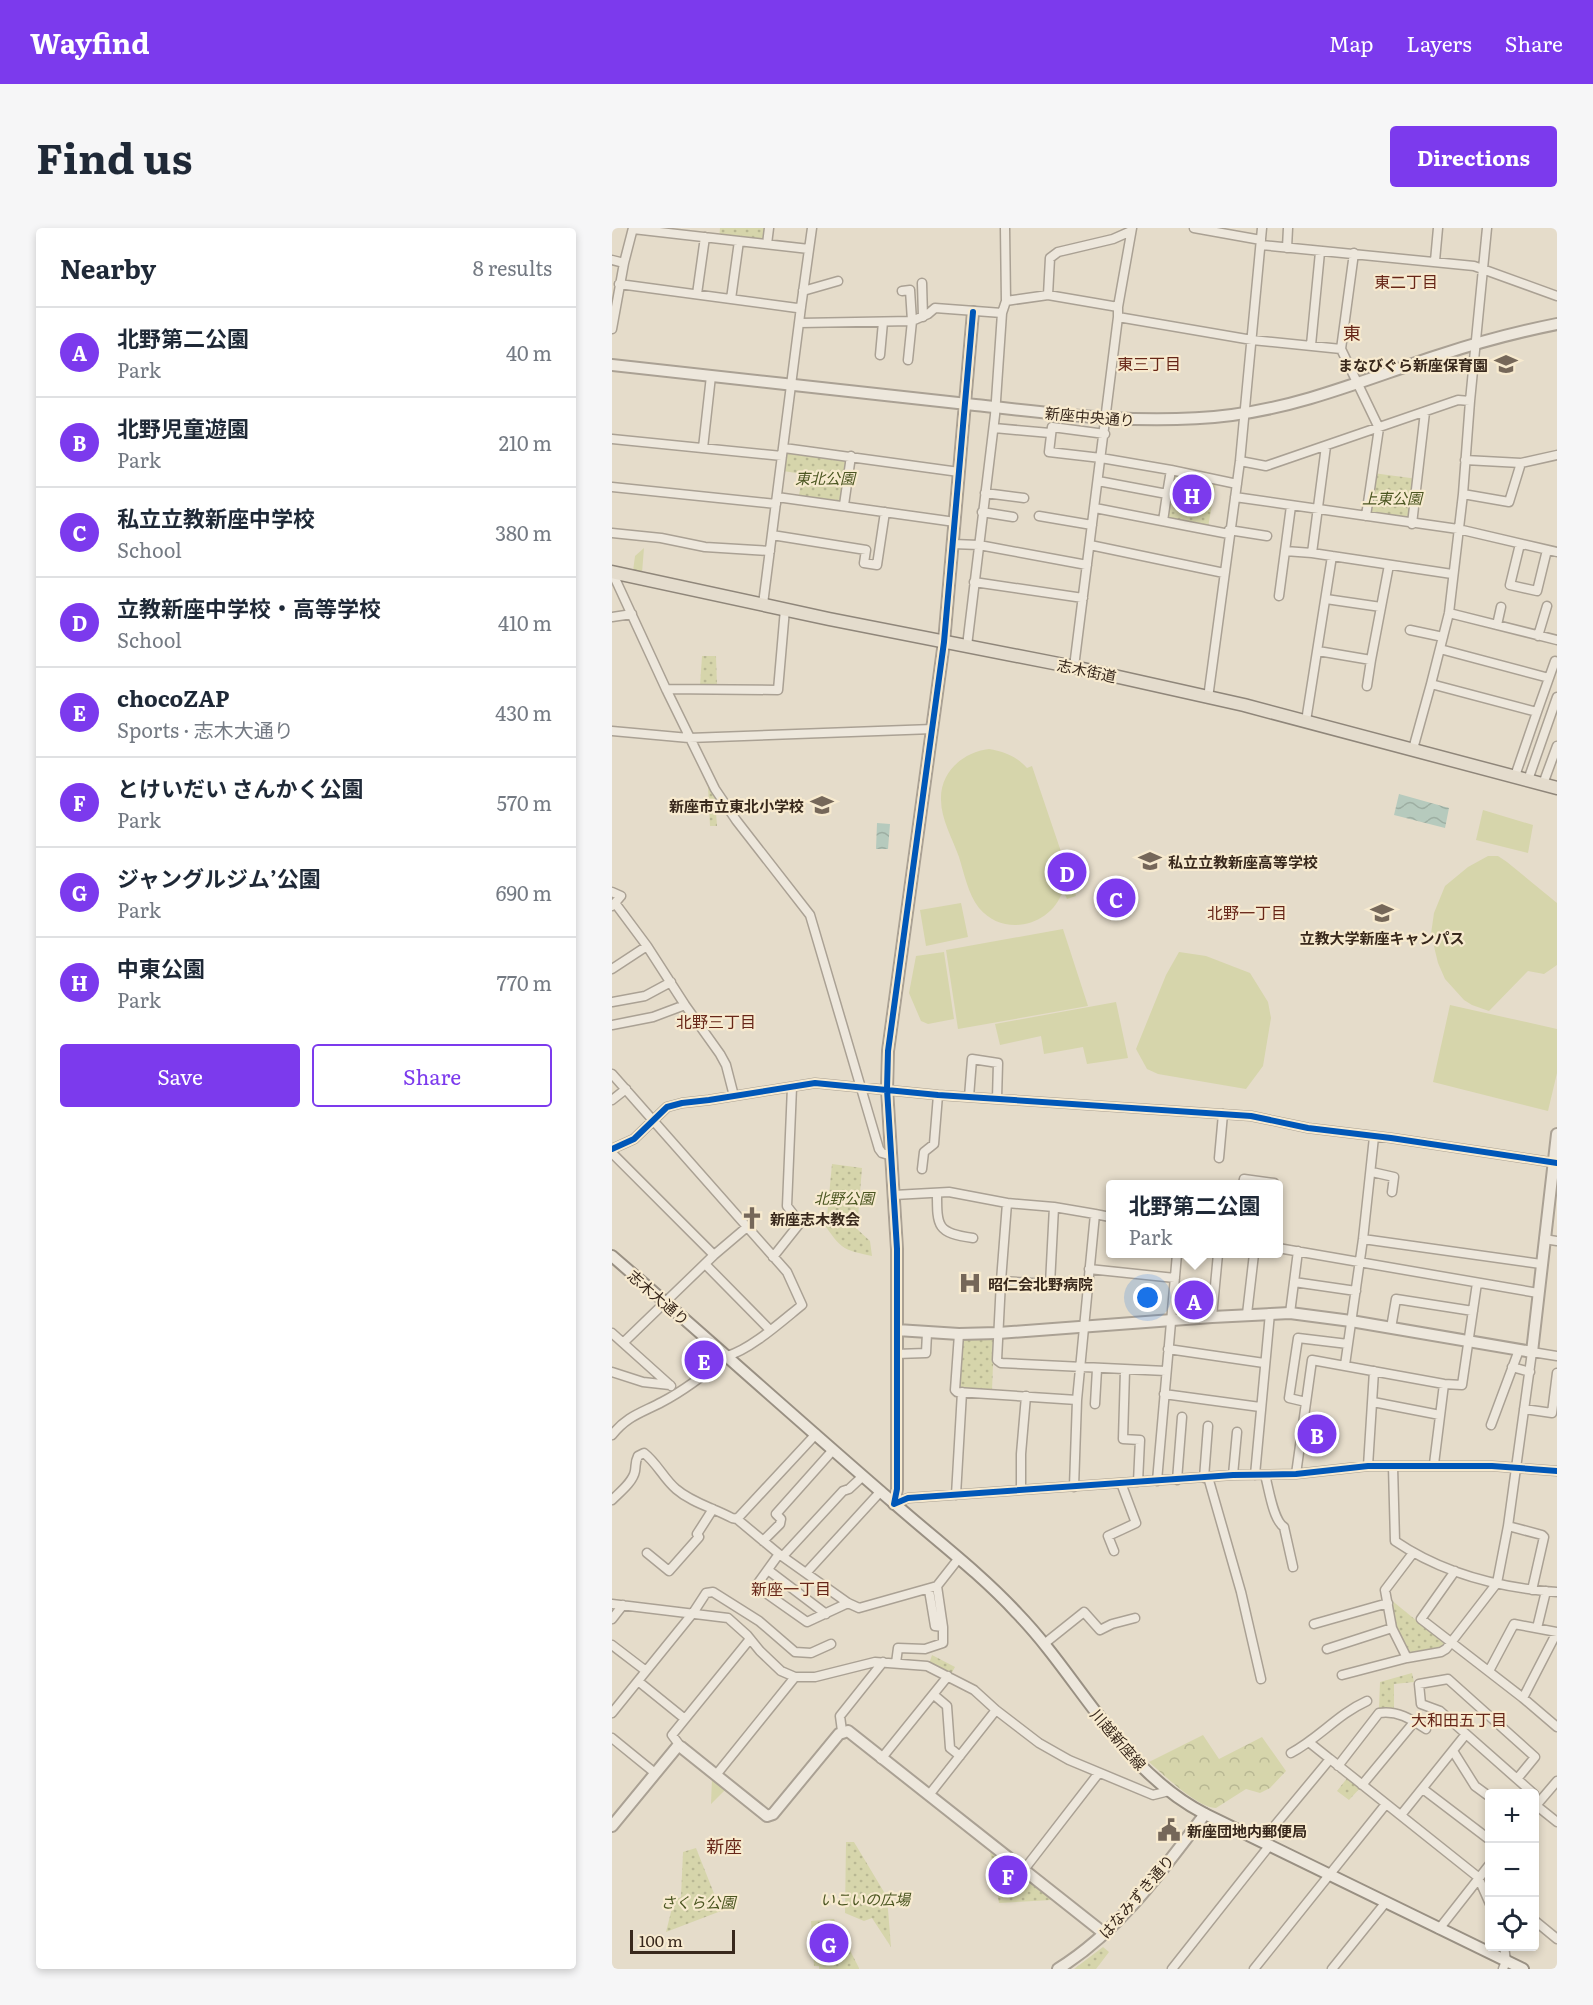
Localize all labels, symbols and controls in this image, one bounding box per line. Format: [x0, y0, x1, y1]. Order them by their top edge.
text: Wayfind [30, 21, 150, 63]
text: Map [1329, 27, 1374, 58]
text: Layers [1407, 27, 1472, 58]
text: Share [1505, 27, 1563, 58]
text: Find us [36, 125, 193, 187]
button: Directions [1390, 126, 1557, 187]
text: Nearby [60, 248, 156, 287]
text: 8 results [473, 252, 552, 282]
district label: 東二丁目 [1374, 269, 1438, 293]
district label: 東 [1343, 319, 1361, 346]
text: 北野第二公園 [117, 321, 249, 354]
text: A [72, 337, 87, 367]
text: 40 m [506, 337, 552, 367]
district label: 東三丁目 [1117, 351, 1181, 375]
school or university icon: まなびぐら新座保育園 [1493, 351, 1519, 377]
place label: まなびぐら新座保育園 [1338, 353, 1488, 376]
text: Park [117, 354, 161, 384]
street label: 新座中央通り [1044, 401, 1136, 431]
text: 北野児童遊園 [117, 411, 249, 444]
text: B [73, 427, 86, 457]
text: 210 m [499, 427, 552, 457]
text: Park [117, 444, 161, 474]
park label: 東北公園 [795, 466, 857, 489]
pin: H [1172, 472, 1212, 516]
park label: 上東公園 [1362, 486, 1424, 509]
text: 私立立教新座中学校 [117, 501, 315, 534]
text: C [72, 517, 87, 547]
text: 380 m [495, 517, 552, 547]
text: School [117, 534, 182, 564]
text: 立教新座中学校・高等学校 [117, 591, 381, 624]
text: D [72, 607, 87, 637]
text: 410 m [498, 607, 552, 637]
text: School [117, 624, 182, 654]
street label: 志木街道 [1055, 653, 1119, 687]
text: chocoZAP [117, 681, 229, 714]
text: E [73, 697, 86, 727]
text: 430 m [495, 697, 552, 727]
text: Sports · 志木大通り [117, 714, 294, 744]
text: とけいだい さんかく公園 [117, 771, 363, 804]
text: F [73, 787, 86, 817]
text: 570 m [497, 787, 552, 817]
school or university icon: 新座市立東北小学校 [809, 792, 835, 818]
place label: 新座市立東北小学校 [669, 794, 804, 817]
text: Park [117, 804, 161, 834]
school or university icon: 私立立教新座高等学校 [1137, 848, 1163, 874]
pin: D [1048, 850, 1086, 894]
place label: 私立立教新座高等学校 [1168, 850, 1318, 873]
text: ジャングルジム’公園 [117, 861, 321, 894]
pin: C [1096, 876, 1136, 920]
text: G [72, 877, 87, 907]
text: 690 m [496, 877, 552, 907]
text: Park [117, 894, 161, 924]
district label: 北野一丁目 [1207, 900, 1287, 924]
school or university icon: 立教大学新座キャンパス [1369, 900, 1395, 926]
place label: 立教大学新座キャンパス [1299, 926, 1465, 949]
text: 中東公園 [117, 951, 205, 984]
text: H [71, 967, 88, 997]
text: 770 m [497, 967, 552, 997]
text: Park [117, 984, 161, 1014]
district label: 北野三丁目 [676, 1009, 756, 1033]
button: Save [60, 1044, 300, 1107]
button: Share [312, 1044, 552, 1107]
popup [1106, 1180, 1283, 1258]
park label: 北野公園 [814, 1186, 876, 1209]
text: 北野第二公園 [1128, 1188, 1261, 1221]
church icon: 新座志木教会 [739, 1205, 765, 1231]
place label: 新座志木教会 [770, 1207, 860, 1230]
text: Park [1128, 1221, 1172, 1251]
street label: 志木大通り [623, 1264, 695, 1330]
hospital icon: 昭仁会北野病院 [957, 1270, 983, 1296]
place label: 昭仁会北野病院 [988, 1272, 1093, 1295]
pin: A [1174, 1278, 1214, 1322]
your location [1133, 1283, 1162, 1312]
pin: E [684, 1338, 724, 1382]
pin: B [1298, 1412, 1336, 1456]
district label: 新座一丁目 [751, 1576, 831, 1600]
street label: 川越新座線 [1086, 1703, 1152, 1775]
district label: 大和田五丁目 [1411, 1707, 1507, 1731]
map controls [1485, 1789, 1539, 1951]
button: + [1485, 1789, 1539, 1843]
public building icon: 新座団地内郵便局 [1156, 1817, 1182, 1843]
place label: 新座団地内郵便局 [1187, 1819, 1307, 1842]
district label: 新座 [706, 1832, 742, 1859]
button: − [1485, 1843, 1539, 1897]
street label: はなみずき通り [1093, 1849, 1179, 1943]
pin: F [988, 1852, 1028, 1898]
park label: いこいの広場 [820, 1887, 912, 1910]
park label: さくら公園 [660, 1890, 737, 1913]
button: locate [1485, 1897, 1539, 1951]
pin: G [810, 1920, 848, 1966]
scale bar [630, 1927, 735, 1954]
text: 100 m [639, 1928, 683, 1952]

